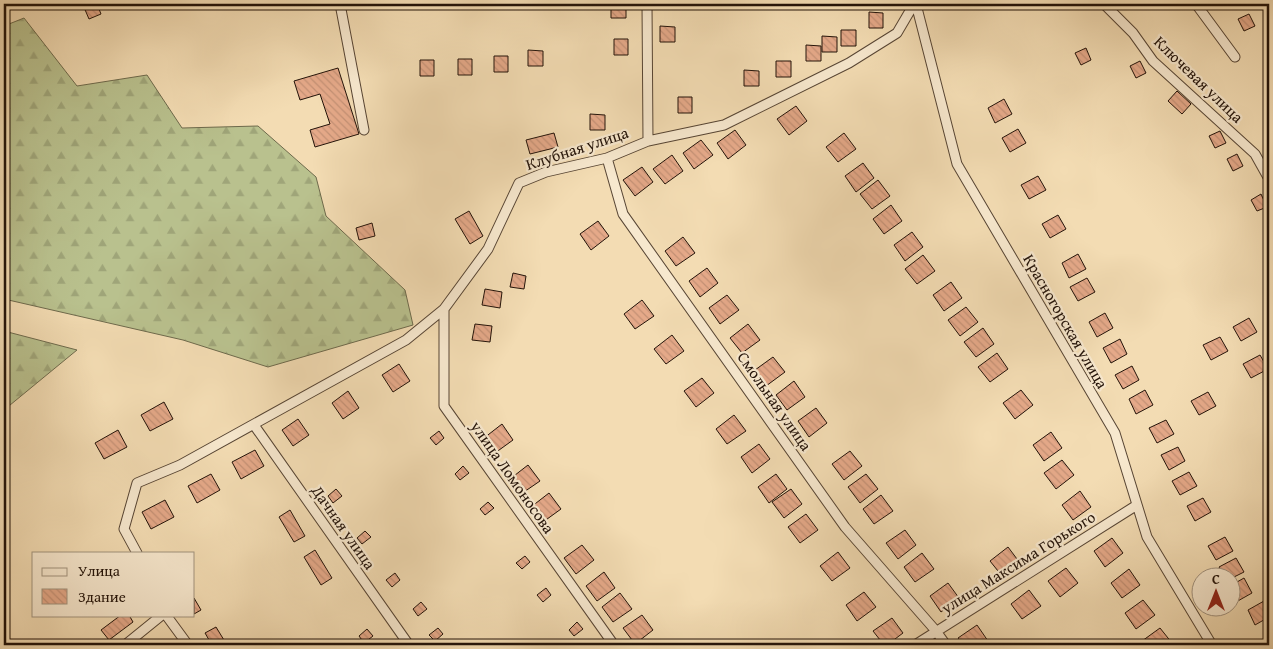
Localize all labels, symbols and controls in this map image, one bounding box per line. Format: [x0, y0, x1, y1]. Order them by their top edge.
street label: Ключевая улица [1149, 30, 1250, 128]
street label: Клубная улица [523, 120, 632, 176]
street label: Красногорская улица [1018, 249, 1115, 393]
street label: Смольная улица [732, 346, 818, 456]
street label: улица Ломоносова [465, 415, 561, 539]
street label: Дачная улица [305, 479, 382, 574]
street label: улица Максима Горького [935, 505, 1100, 620]
legend [32, 552, 195, 616]
text: Улица [78, 560, 121, 581]
north arrow [1190, 566, 1240, 616]
text: С [1212, 569, 1220, 589]
text: Здание [78, 586, 126, 607]

